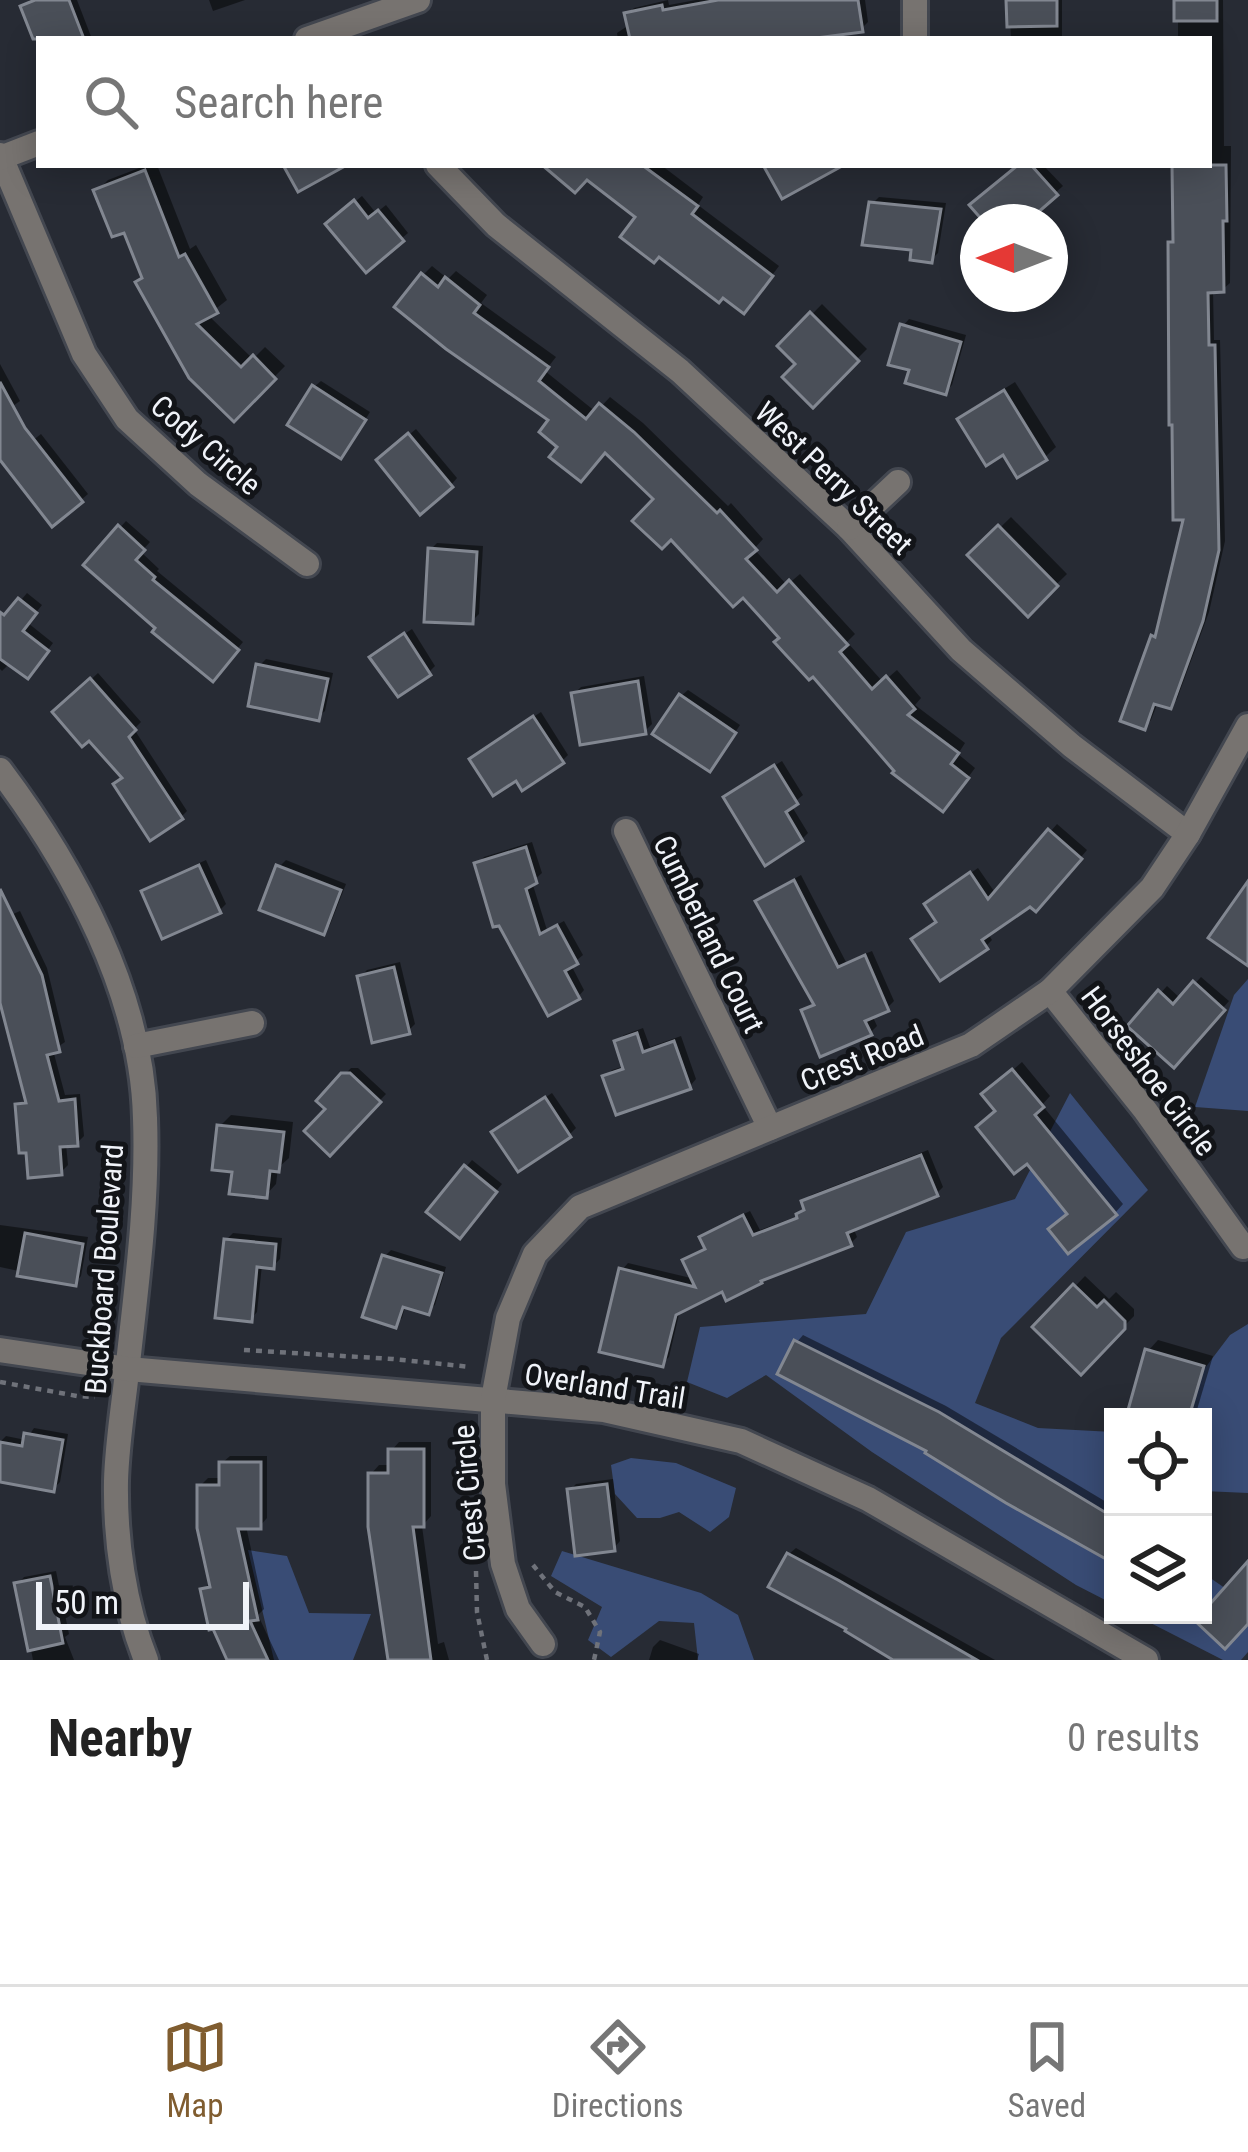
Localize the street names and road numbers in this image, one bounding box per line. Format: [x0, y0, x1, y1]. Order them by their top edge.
street label: Cody Circle [144, 388, 268, 502]
street label: West Perry Street [748, 394, 920, 562]
street label: Cumberland Court [646, 830, 772, 1038]
street label: Horseshoe Circle [1074, 980, 1224, 1162]
street label: Crest Road [795, 1017, 929, 1099]
street label: Buckboard Boulevard [78, 1143, 130, 1395]
street label: Overland Trail [522, 1356, 688, 1416]
street label: Crest Circle [446, 1423, 492, 1563]

